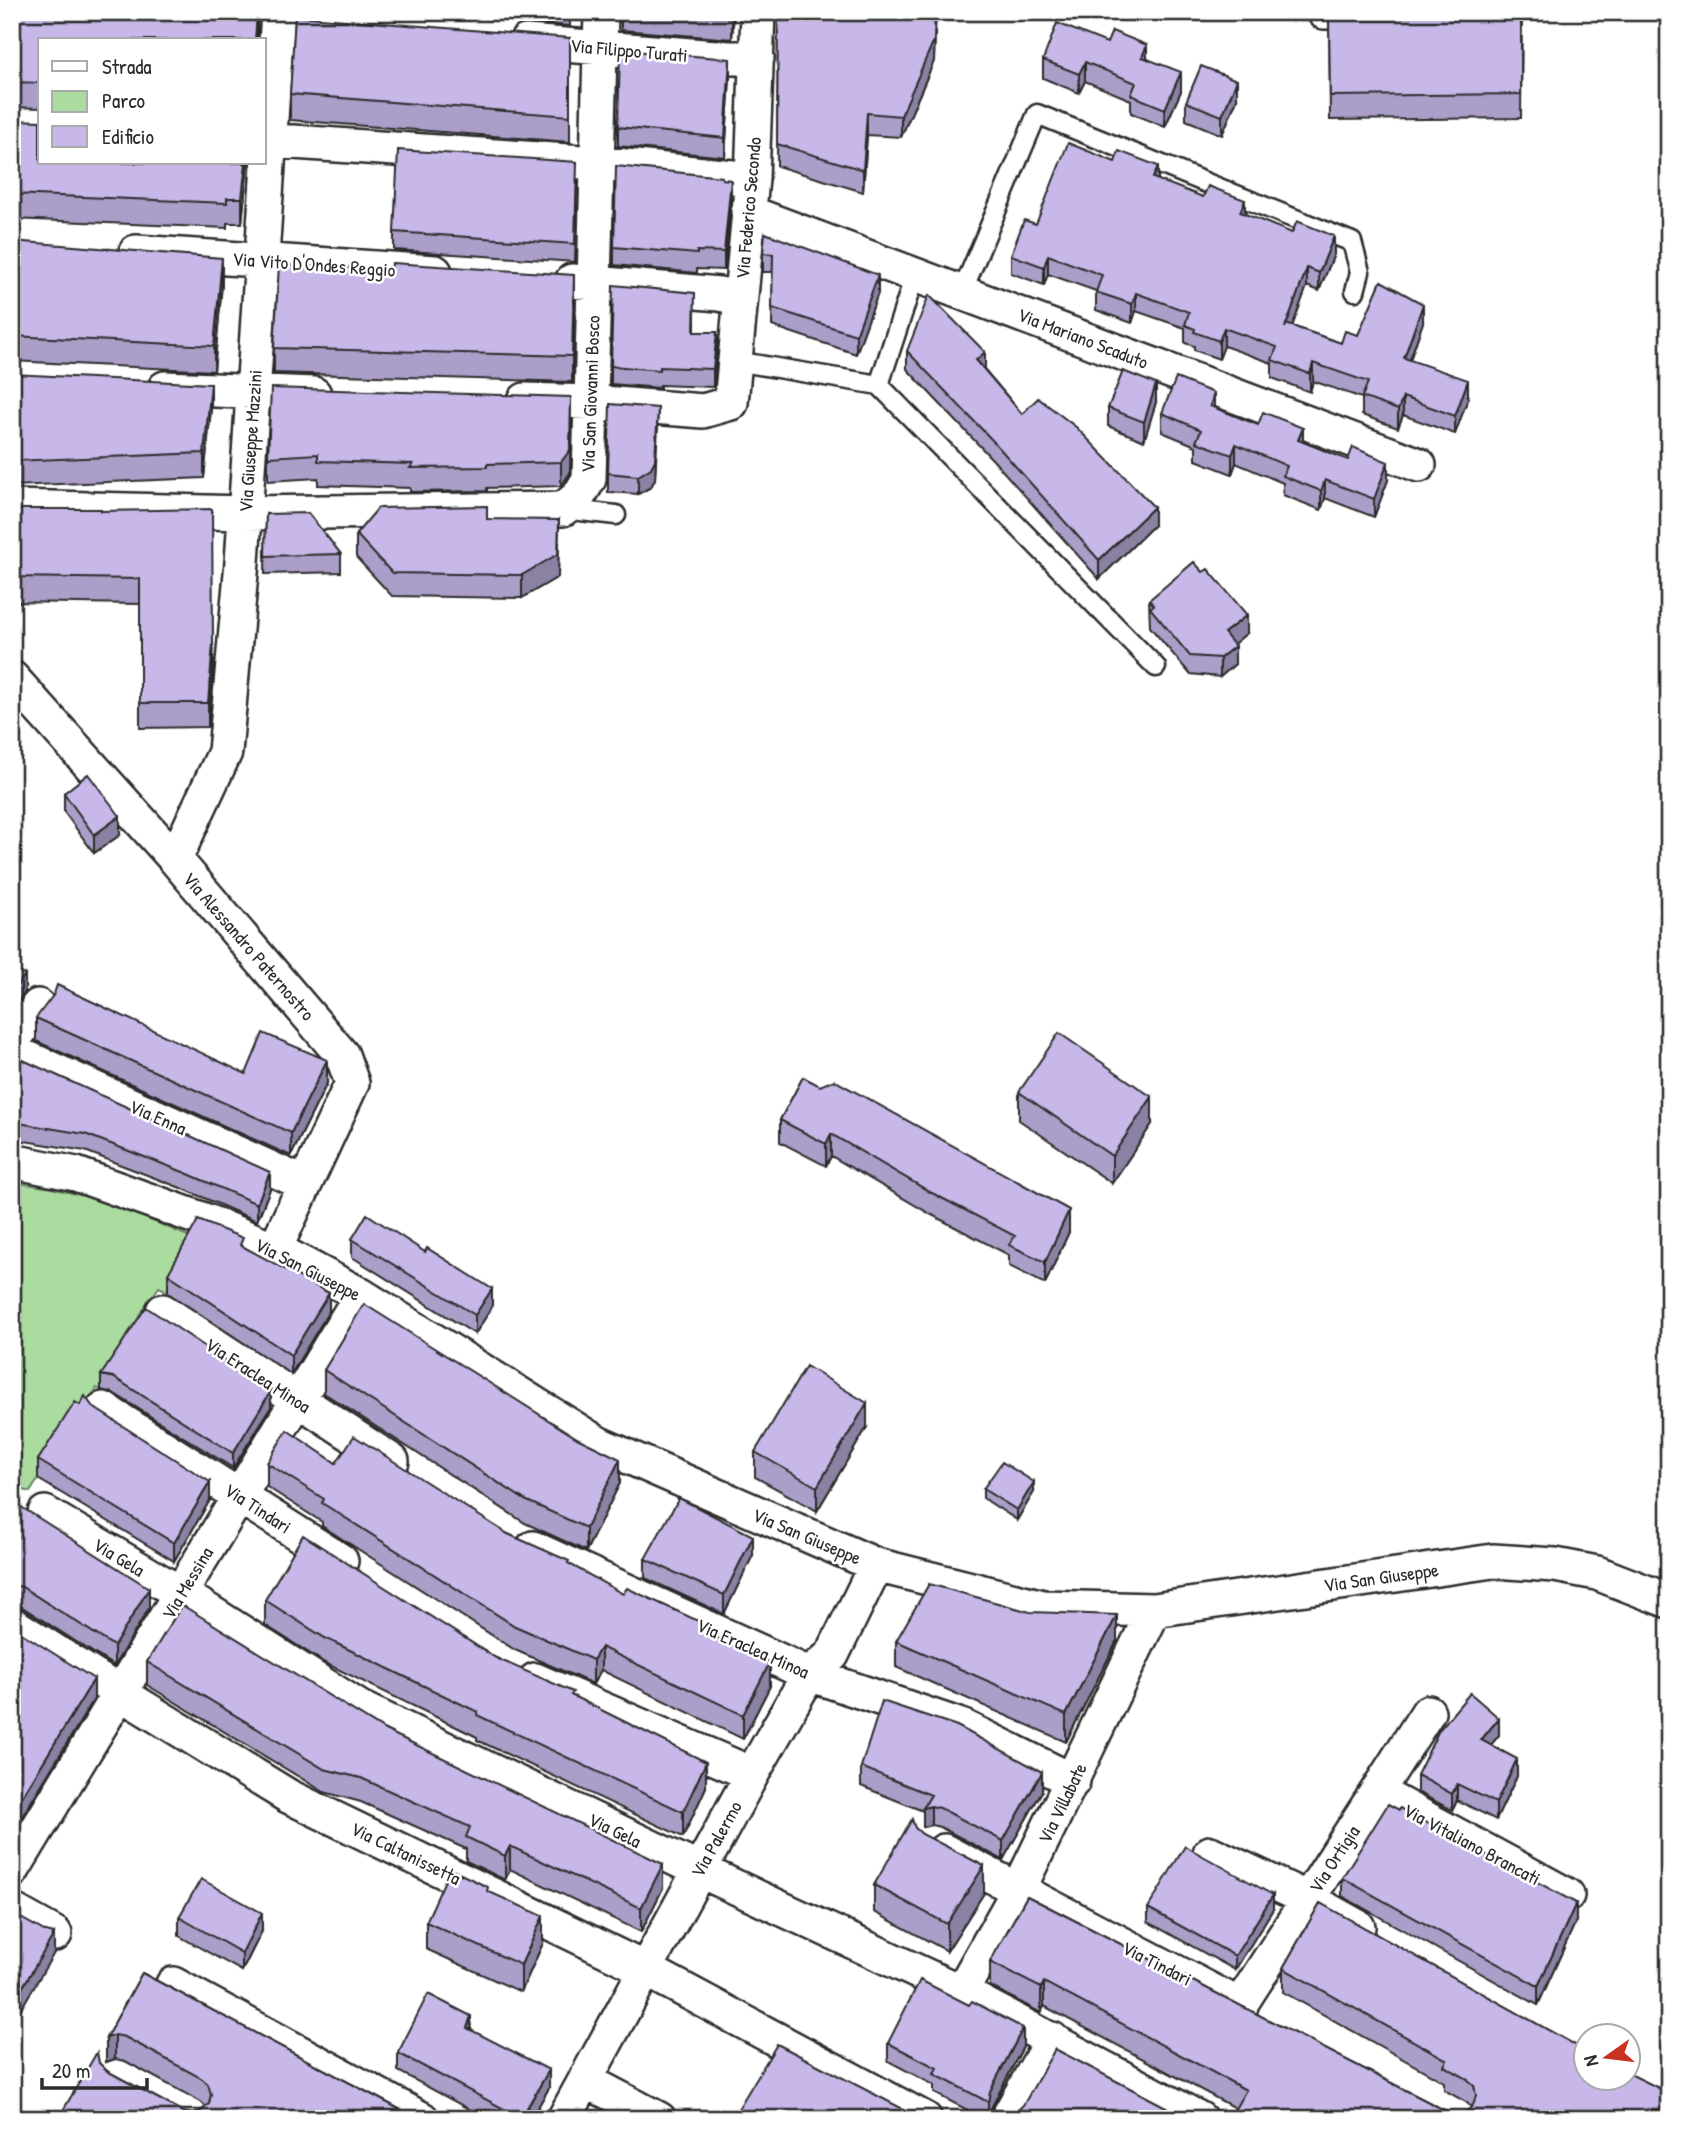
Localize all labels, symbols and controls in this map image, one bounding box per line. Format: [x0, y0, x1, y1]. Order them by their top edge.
street label: Via Filippo Turati [569, 32, 689, 68]
legend [38, 38, 266, 164]
text: Strada [102, 52, 152, 81]
text: Parco [102, 86, 145, 115]
text: Edificio [102, 122, 154, 151]
street label: Via Federico Secondo [729, 136, 767, 280]
street label: Via Vito D'Ondes Reggio [232, 245, 397, 283]
street label: Via Mariano Scaduto [1014, 301, 1152, 375]
street label: Via San Giovanni Bosco [574, 315, 606, 473]
street label: Via Giuseppe Mazzini [232, 369, 268, 513]
street label: Via Alessandro Paternostro [177, 866, 321, 1026]
street label: Via Enna [125, 1093, 191, 1141]
street label: Via San Giuseppe [251, 1231, 366, 1307]
street label: Via Eraclea Minoa [200, 1331, 316, 1419]
street label: Via Tindari [220, 1477, 296, 1539]
street label: Via San Giuseppe [749, 1501, 866, 1571]
street label: Via Gela [88, 1531, 150, 1583]
street label: Via Messina [155, 1541, 219, 1624]
street label: Via San Giuseppe [1322, 1556, 1440, 1598]
street label: Via Eraclea Minoa [692, 1612, 814, 1685]
street label: Via Villabate [1031, 1758, 1093, 1848]
street label: Via Palermo [684, 1796, 748, 1882]
street label: Via Vitaliano Brancati [1399, 1797, 1545, 1891]
street label: Via Gela [584, 1806, 646, 1854]
street label: Via Caltanissetta [347, 1815, 466, 1891]
street label: Via Ortigia [1303, 1820, 1366, 1898]
street label: Via Tindari [1118, 1934, 1196, 1992]
north arrow [1572, 2022, 1642, 2092]
scale bar [42, 2047, 147, 2091]
text: N [1577, 2053, 1604, 2069]
text: 20 m [52, 2056, 90, 2085]

